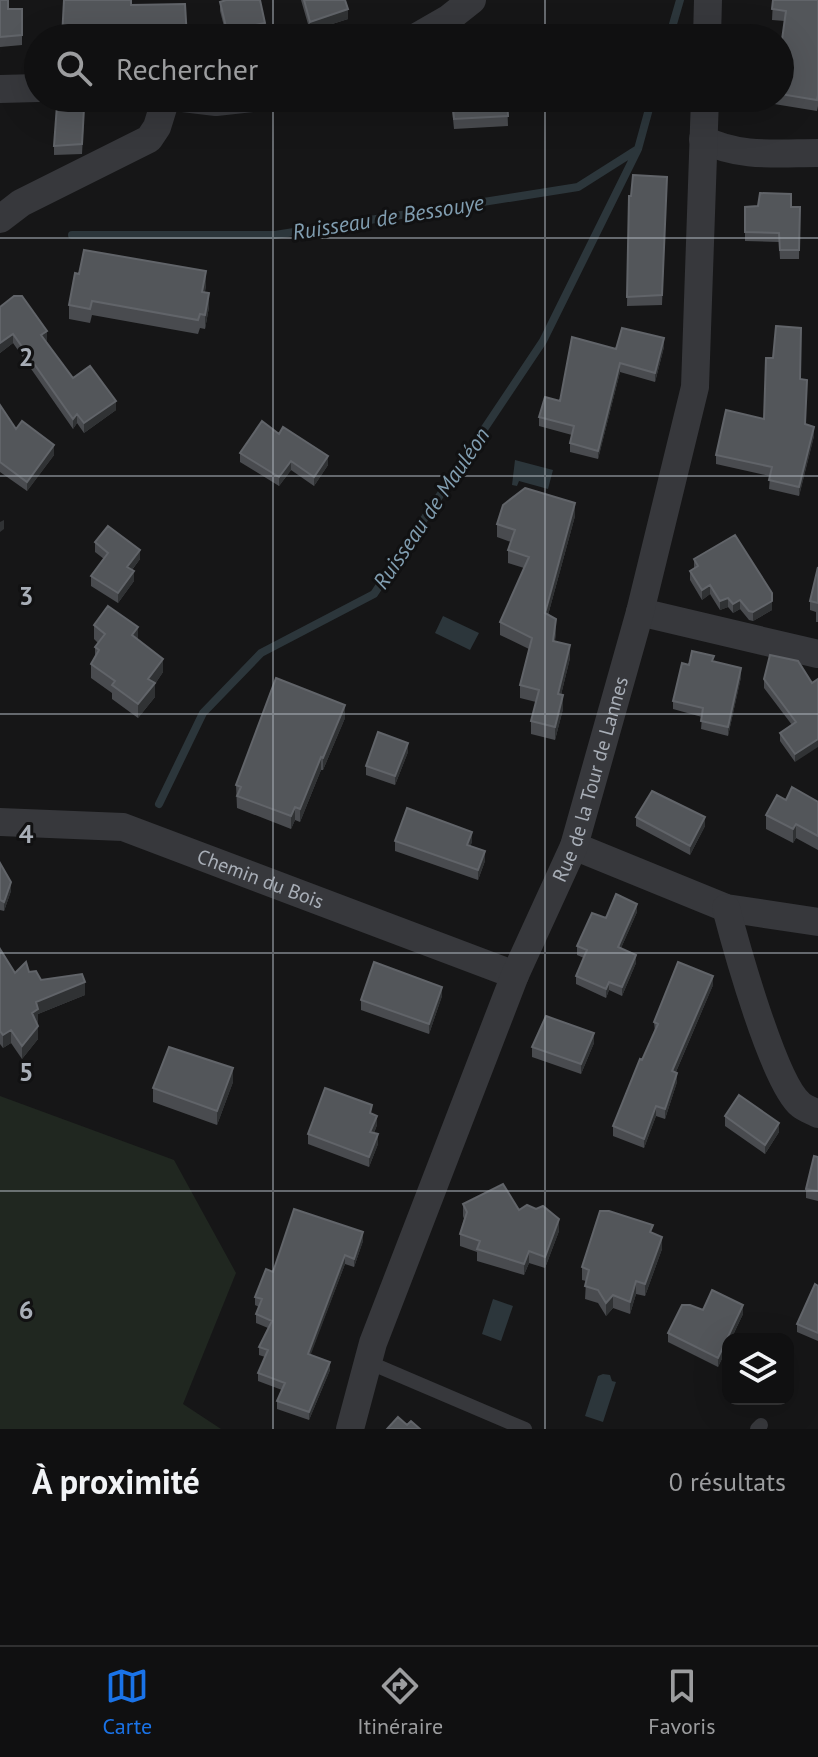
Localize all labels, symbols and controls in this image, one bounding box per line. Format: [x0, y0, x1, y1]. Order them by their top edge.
search box [24, 24, 794, 112]
icon: search [52, 46, 96, 90]
text: Rechercher [116, 49, 258, 88]
water label: Ruisseau de Bessouye [290, 188, 486, 246]
text: 2 [19, 340, 33, 373]
water label: Ruisseau de Mauléon [367, 422, 495, 594]
text: 3 [19, 579, 33, 612]
street label: Rue de la Tour de Lannes [546, 674, 634, 886]
text: 4 [19, 817, 34, 850]
street label: Chemin du Bois [193, 843, 328, 915]
text: 5 [19, 1055, 33, 1088]
text: 6 [19, 1293, 33, 1326]
map controls [722, 1333, 794, 1405]
button: layers [722, 1333, 794, 1405]
text: À proximité [32, 1459, 200, 1503]
text: 0 résultats [669, 1465, 786, 1498]
tab: Carte [103, 1664, 152, 1740]
tab: Itinéraire [357, 1664, 443, 1740]
tab: Favoris [648, 1664, 715, 1740]

